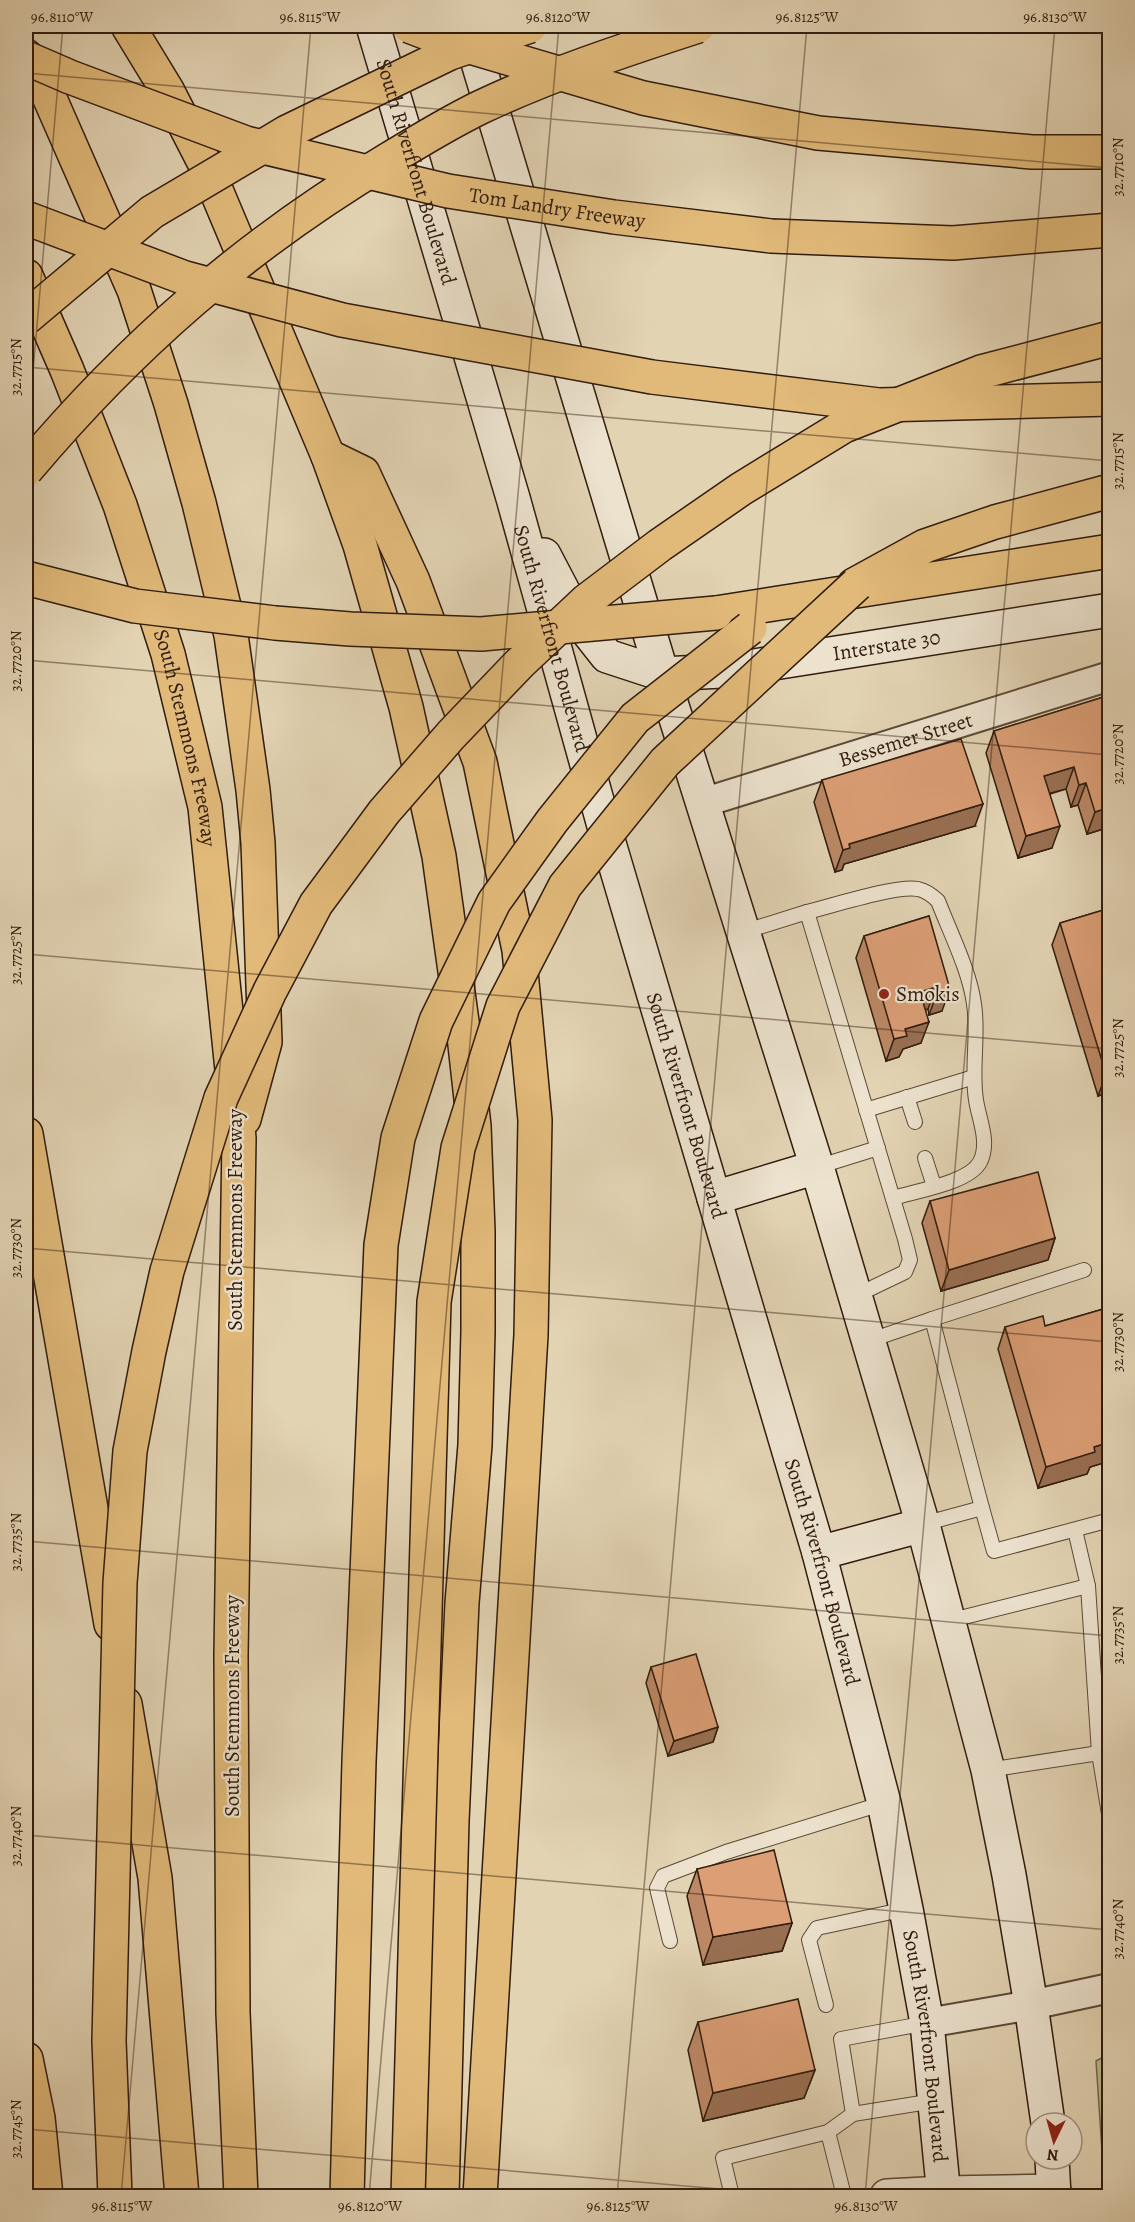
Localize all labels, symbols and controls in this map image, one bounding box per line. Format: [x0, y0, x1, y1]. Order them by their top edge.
text: 96.8110°W [31, 7, 93, 27]
text: 96.8115°W [280, 7, 340, 27]
text: 96.8120°W [526, 7, 590, 27]
text: 96.8125°W [776, 7, 838, 27]
text: 96.8130°W [1023, 7, 1087, 27]
street label: South Riverfront Boulevard [369, 55, 463, 289]
text: 32.7710°N [1108, 137, 1128, 196]
street label: Tom Landry Freeway [467, 181, 647, 235]
text: 32.7715°N [6, 338, 26, 396]
text: 32.7715°N [1108, 432, 1128, 490]
street label: South Riverfront Boulevard [507, 522, 597, 756]
street label: Interstate 30 [831, 623, 942, 667]
street label: South Stemmons Freeway [147, 626, 223, 848]
text: 32.7720°N [6, 630, 26, 691]
street label: Bessemer Street [835, 706, 976, 774]
text: 32.7720°N [1108, 723, 1128, 784]
text: 32.7725°N [6, 925, 26, 985]
place label: Smokis [896, 980, 960, 1008]
marker: Smokis [877, 987, 891, 1001]
street label: South Riverfront Boulevard [640, 989, 733, 1222]
text: 32.7725°N [1108, 1018, 1128, 1078]
street label: South Stemmons Freeway [221, 1108, 249, 1331]
text: 32.7730°N [6, 1218, 26, 1278]
text: 32.7730°N [1108, 1312, 1128, 1372]
street label: South Riverfront Boulevard [778, 1455, 867, 1689]
text: 32.7735°N [6, 1513, 26, 1571]
street label: South Stemmons Freeway [218, 1594, 246, 1817]
text: 32.7735°N [1108, 1606, 1128, 1664]
text: 32.7740°N [6, 1805, 26, 1866]
text: 32.7740°N [1108, 1898, 1128, 1959]
street label: South Riverfront Boulevard [896, 1927, 955, 2164]
text: 32.7745°N [6, 2099, 26, 2159]
north arrow [1024, 2111, 1084, 2171]
text: N [1046, 2143, 1060, 2166]
text: 96.8115°W [92, 2196, 152, 2216]
text: 96.8120°W [338, 2196, 402, 2216]
text: 96.8125°W [587, 2196, 649, 2216]
text: 96.8130°W [834, 2196, 898, 2216]

